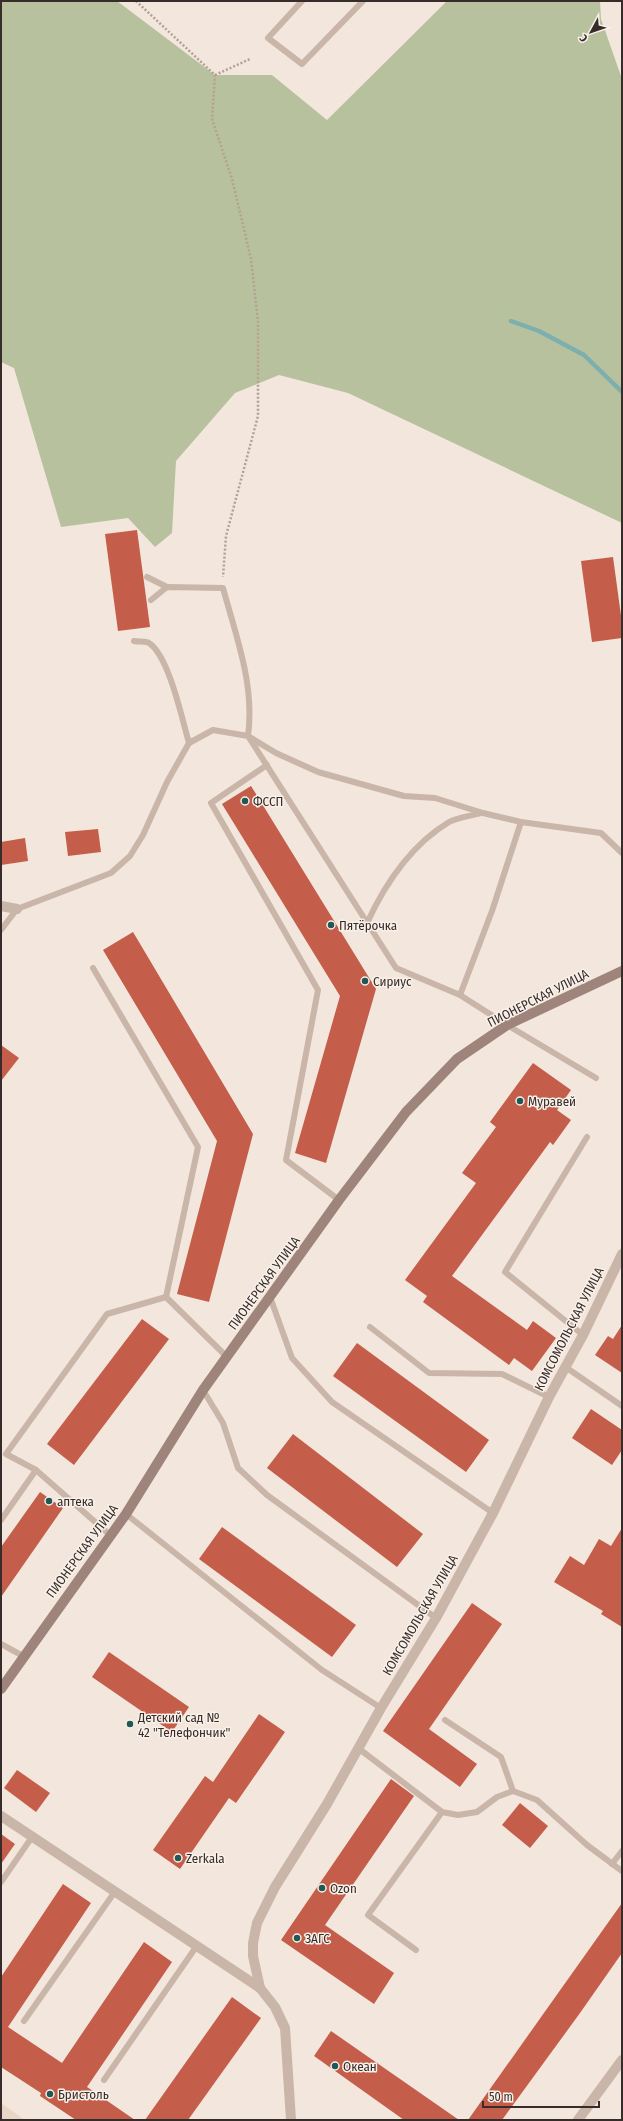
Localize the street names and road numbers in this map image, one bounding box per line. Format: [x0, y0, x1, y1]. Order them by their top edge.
street label: ПИОНЕРСКАЯ УЛИЦА [485, 966, 591, 1030]
street label: ПИОНЕРСКАЯ УЛИЦА [225, 1233, 303, 1333]
street label: КОМСОМОЛЬСКАЯ УЛИЦА [531, 1265, 607, 1393]
street label: ПИОНЕРСКАЯ УЛИЦА [43, 1501, 121, 1601]
street label: КОМСОМОЛЬСКАЯ УЛИЦА [379, 1552, 461, 1678]

